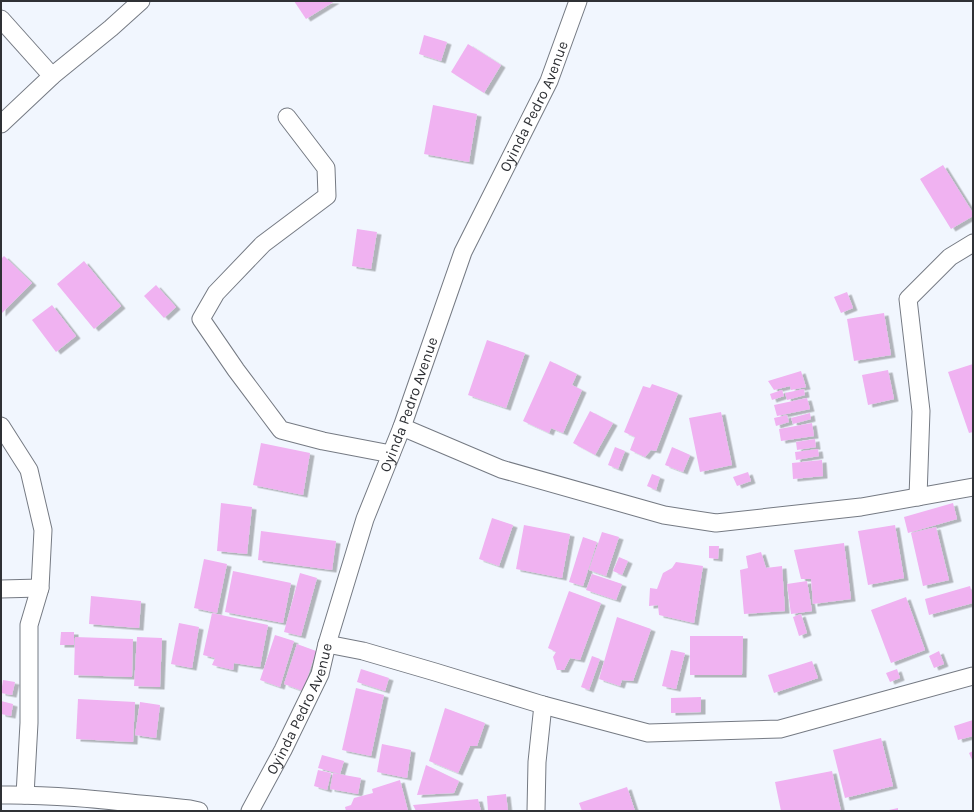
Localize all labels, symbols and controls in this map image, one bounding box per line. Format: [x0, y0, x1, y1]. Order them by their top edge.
street label: Oyinda Pedro Avenue [496, 38, 572, 175]
street label: Oyinda Pedro Avenue [376, 335, 442, 475]
street label: Oyinda Pedro Avenue [262, 641, 336, 778]

